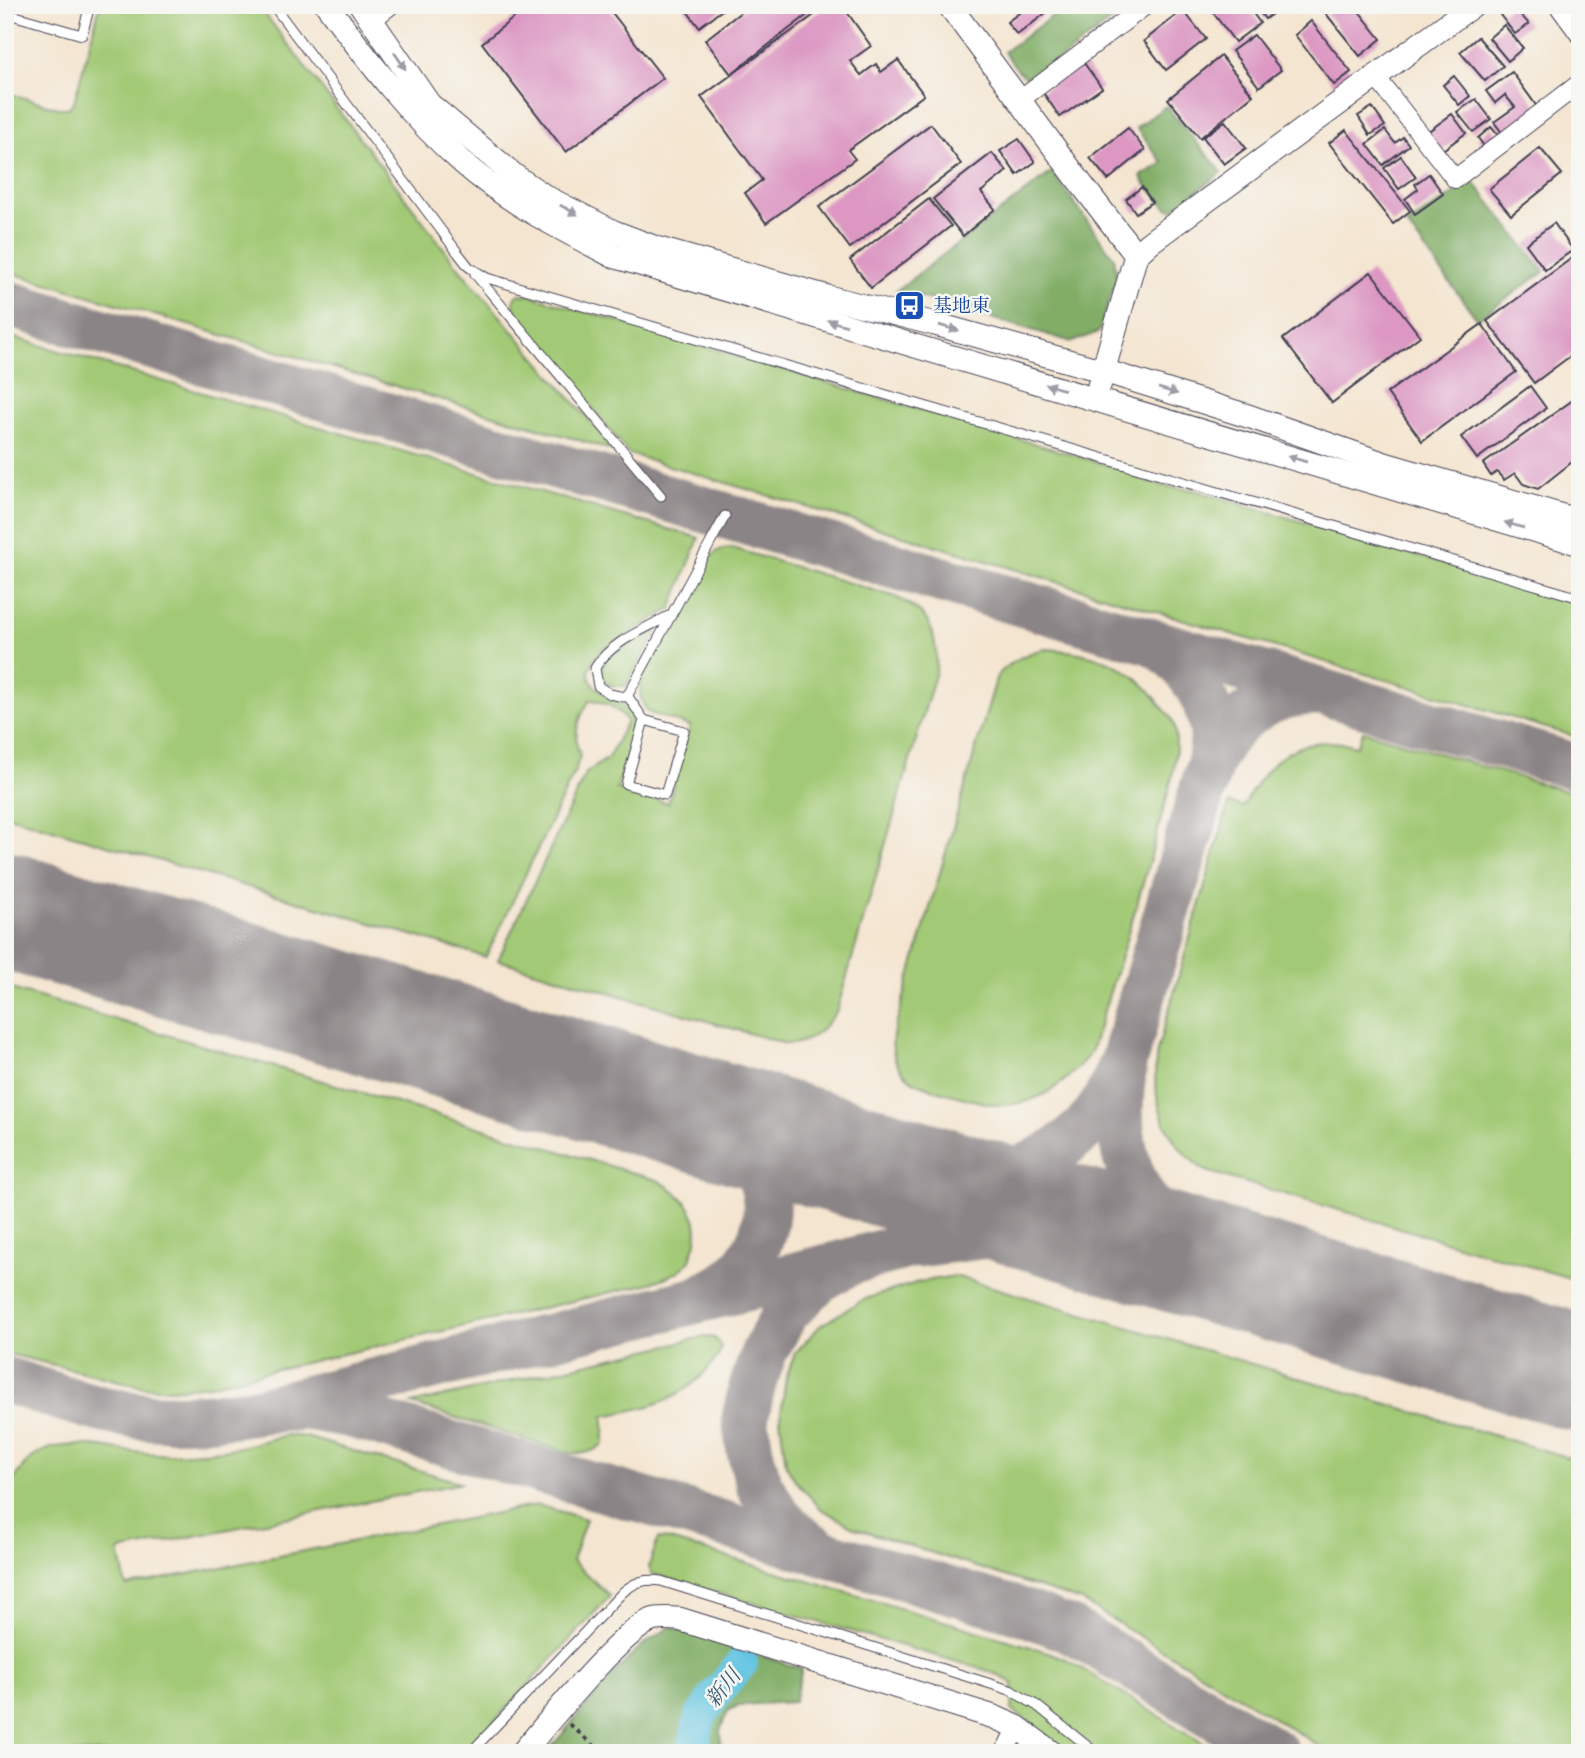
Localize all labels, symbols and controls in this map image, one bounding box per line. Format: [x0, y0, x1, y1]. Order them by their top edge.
one-way arrow [393, 52, 406, 71]
one-way arrow [559, 204, 579, 216]
bus stop icon: 基地東 [893, 288, 927, 322]
place label: 基地東 [933, 294, 990, 320]
one-way arrow [826, 317, 847, 327]
one-way arrow [938, 323, 960, 334]
one-way arrow [1044, 382, 1065, 392]
one-way arrow [1157, 387, 1178, 397]
one-way arrow [1286, 453, 1307, 463]
one-way arrow [1504, 519, 1525, 529]
water label: 新川 [700, 1662, 750, 1714]

